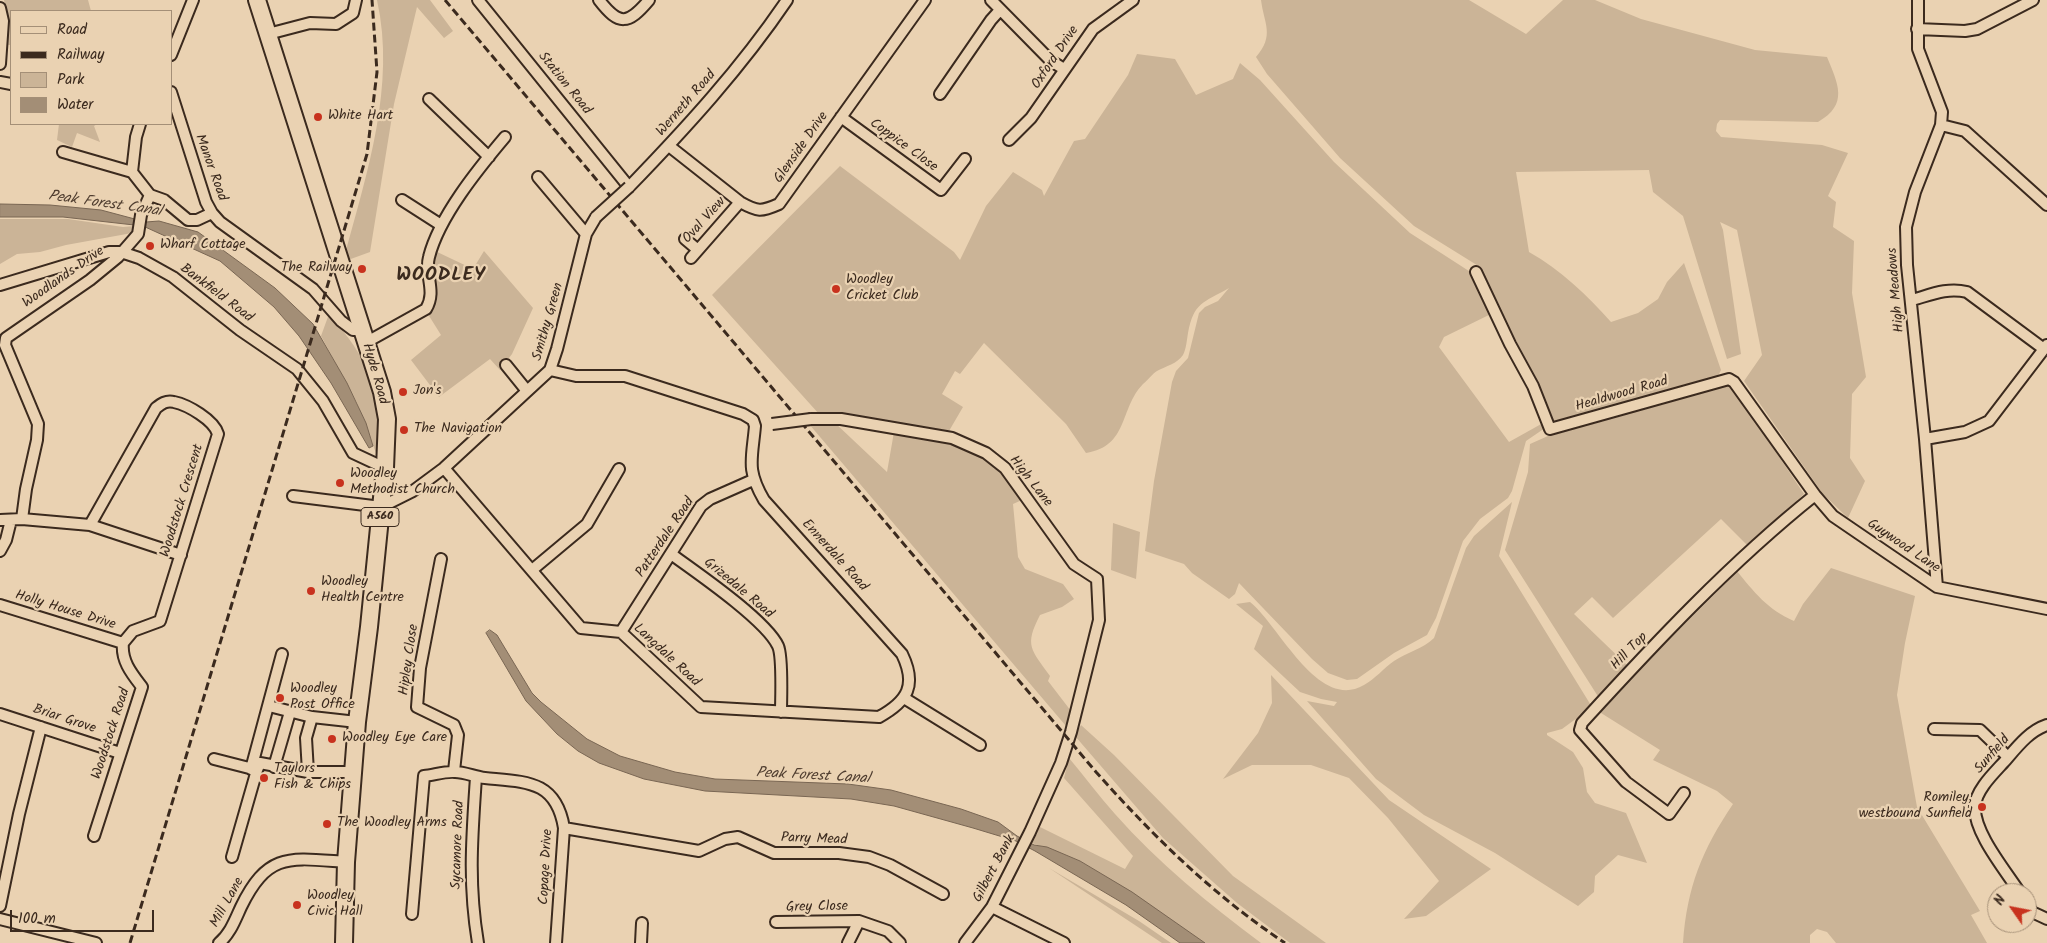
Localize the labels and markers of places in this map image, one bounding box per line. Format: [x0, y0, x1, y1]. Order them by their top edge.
place label: White Hart [328, 109, 393, 125]
marker: White Hart [312, 111, 324, 123]
place label: Wharf Cottage [160, 238, 246, 254]
marker: Wharf Cottage [144, 240, 156, 252]
place label: The Railway [281, 261, 352, 277]
marker: The Railway [356, 263, 368, 275]
place label: Woodley Cricket Club [846, 273, 918, 306]
marker: Woodley Cricket Club [830, 283, 842, 295]
place label: Jon's [413, 384, 441, 400]
marker: Jon's [397, 386, 409, 398]
place label: The Navigation [414, 422, 502, 438]
marker: The Navigation [398, 424, 410, 436]
place label: Woodley Methodist Church [350, 467, 455, 500]
marker: Woodley Methodist Church [334, 477, 346, 489]
place label: Woodley Health Centre [321, 575, 404, 608]
marker: Woodley Health Centre [305, 585, 317, 597]
place label: Woodley Post Office [290, 682, 355, 714]
marker: Woodley Post Office [274, 692, 286, 704]
place label: Woodley Eye Care [342, 731, 447, 747]
marker: Woodley Eye Care [326, 733, 338, 745]
place label: Taylors Fish & Chips [274, 762, 351, 794]
marker: Taylors Fish & Chips [258, 772, 270, 784]
place label: Romiley, westbound Sunfield [1859, 791, 1972, 824]
marker: Romiley, westbound Sunfield [1976, 801, 1988, 813]
place label: The Woodley Arms [337, 816, 447, 832]
marker: The Woodley Arms [321, 818, 333, 830]
place label: Woodley Civic Hall [307, 889, 363, 922]
marker: Woodley Civic Hall [291, 899, 303, 911]

